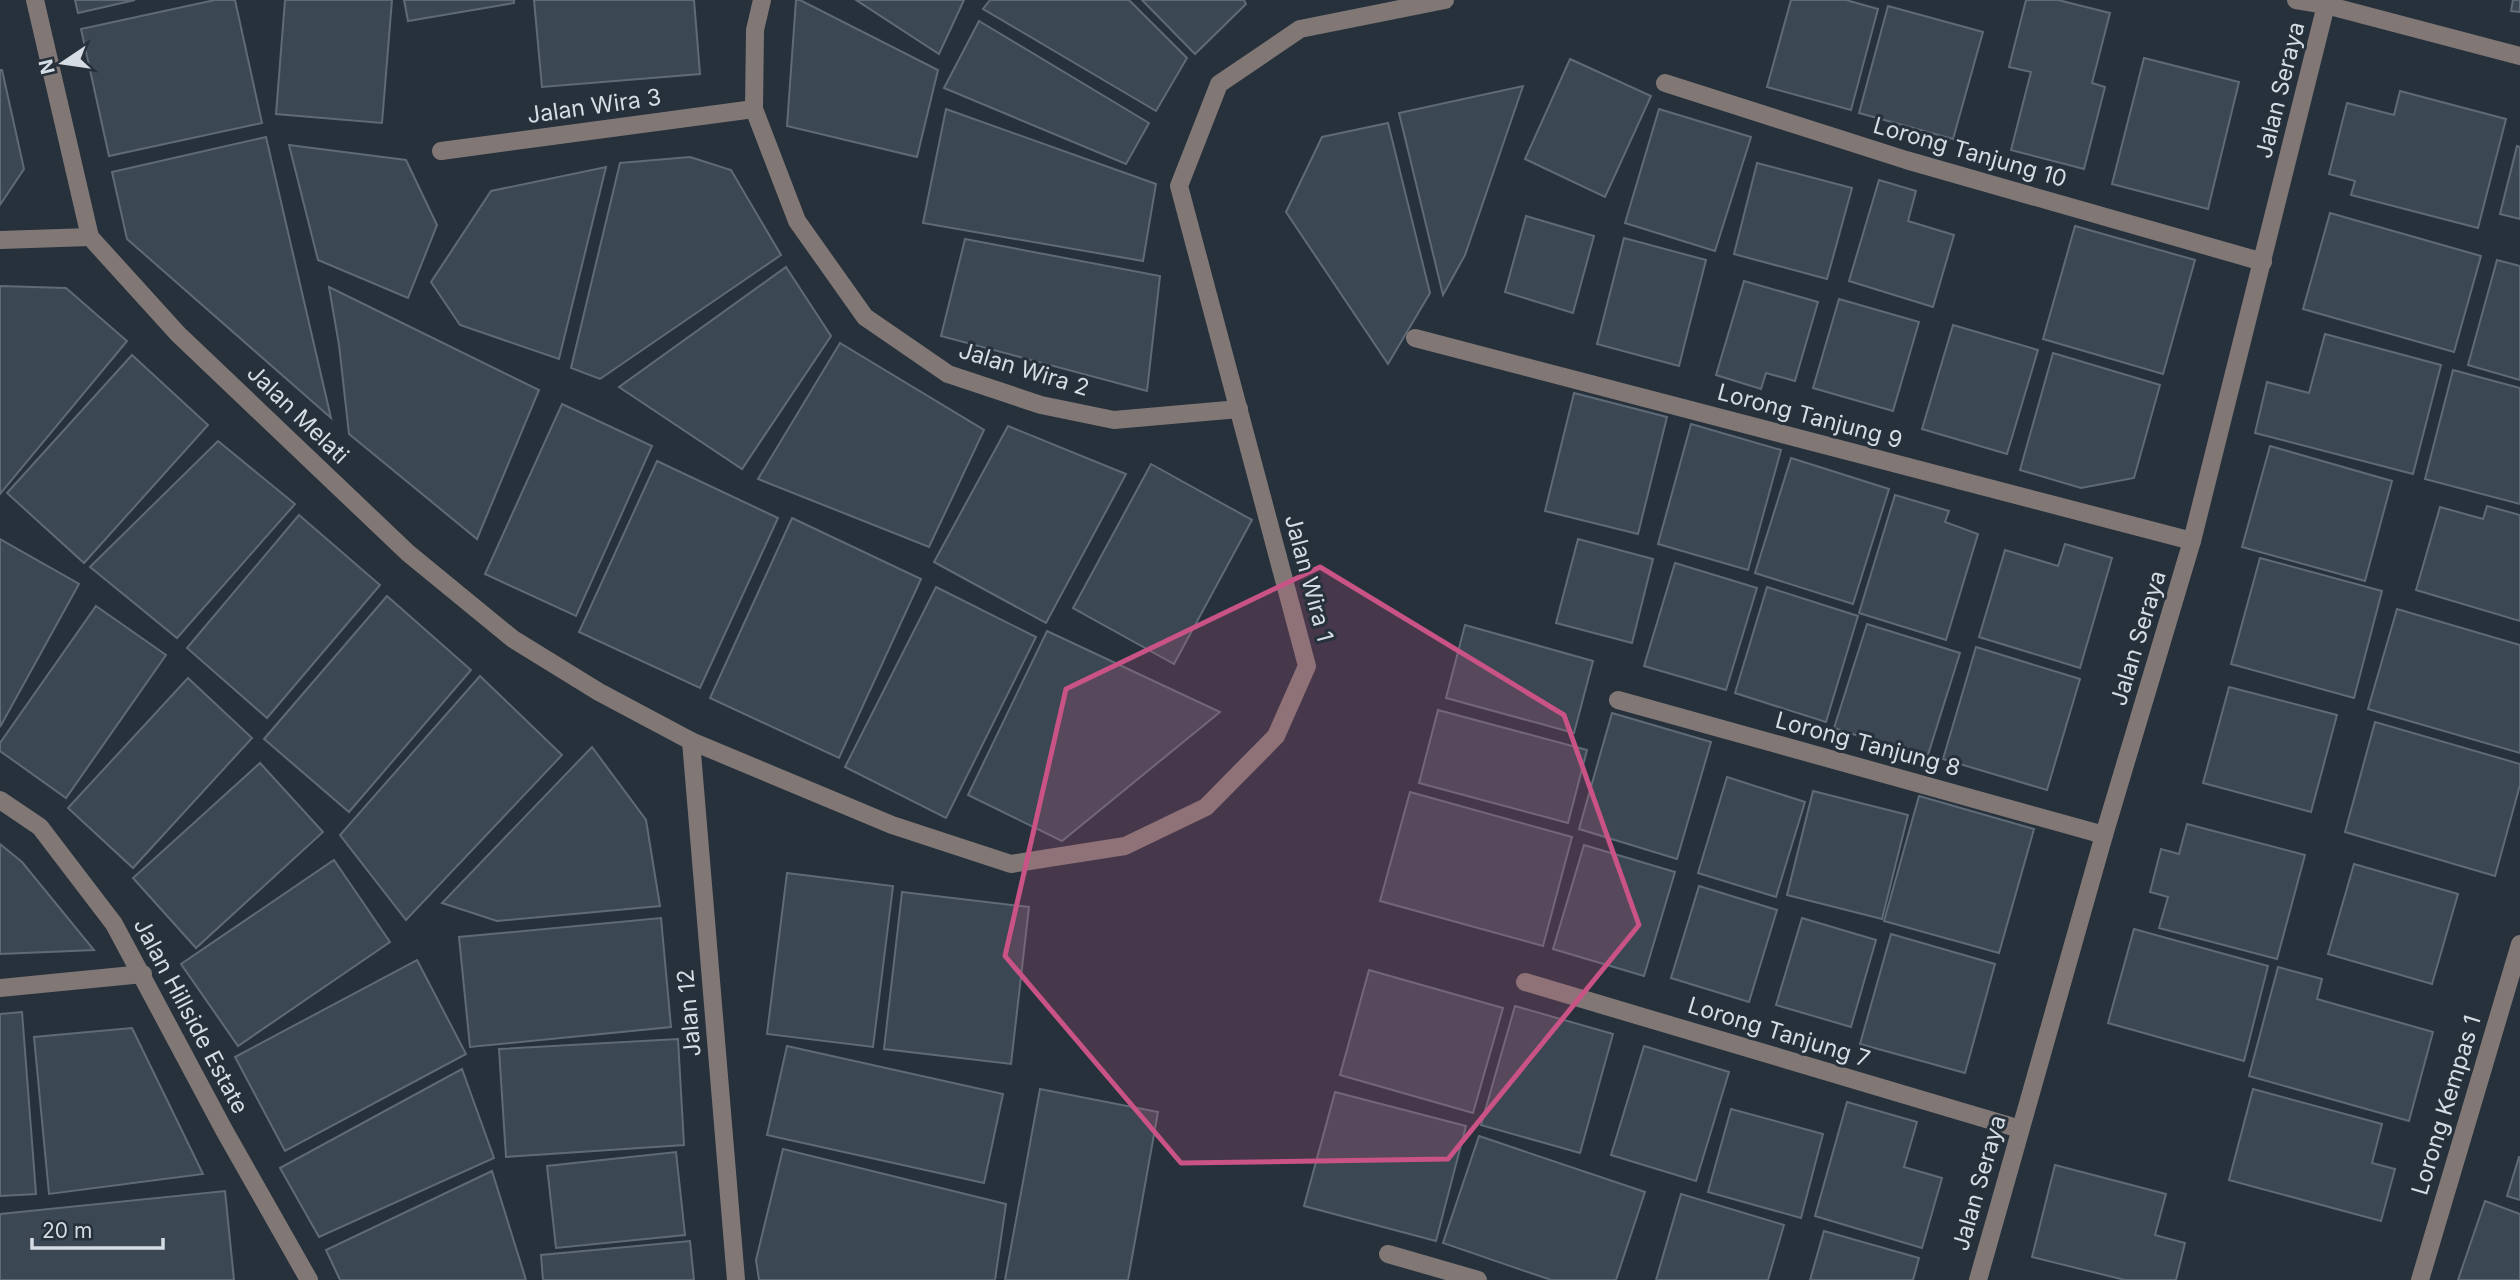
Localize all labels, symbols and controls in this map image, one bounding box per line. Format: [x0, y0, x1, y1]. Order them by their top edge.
street label: Jalan Seraya [2250, 19, 2310, 161]
north arrow [28, 28, 98, 98]
text: N [34, 57, 60, 76]
street label: Jalan Wira 3 [525, 83, 663, 129]
street label: Lorong Tanjung 10 [1870, 111, 2070, 193]
street label: Jalan Wira 2 [955, 336, 1093, 402]
street label: Jalan Melati [241, 359, 355, 469]
street label: Lorong Tanjung 9 [1714, 378, 1906, 454]
street label: Jalan Wira 1 [1279, 511, 1339, 645]
street label: Jalan Seraya [2104, 567, 2172, 709]
street label: Lorong Tanjung 8 [1772, 706, 1964, 782]
street label: Jalan Hillside Estate [128, 913, 254, 1119]
street label: Jalan 12 [671, 968, 707, 1058]
street label: Lorong Tanjung 7 [1685, 991, 1873, 1073]
street label: Lorong Kempas 1 [2405, 1012, 2487, 1198]
street label: Jalan Seraya [1946, 1112, 2012, 1254]
scale bar [32, 1206, 163, 1250]
text: 20 m [42, 1218, 92, 1243]

